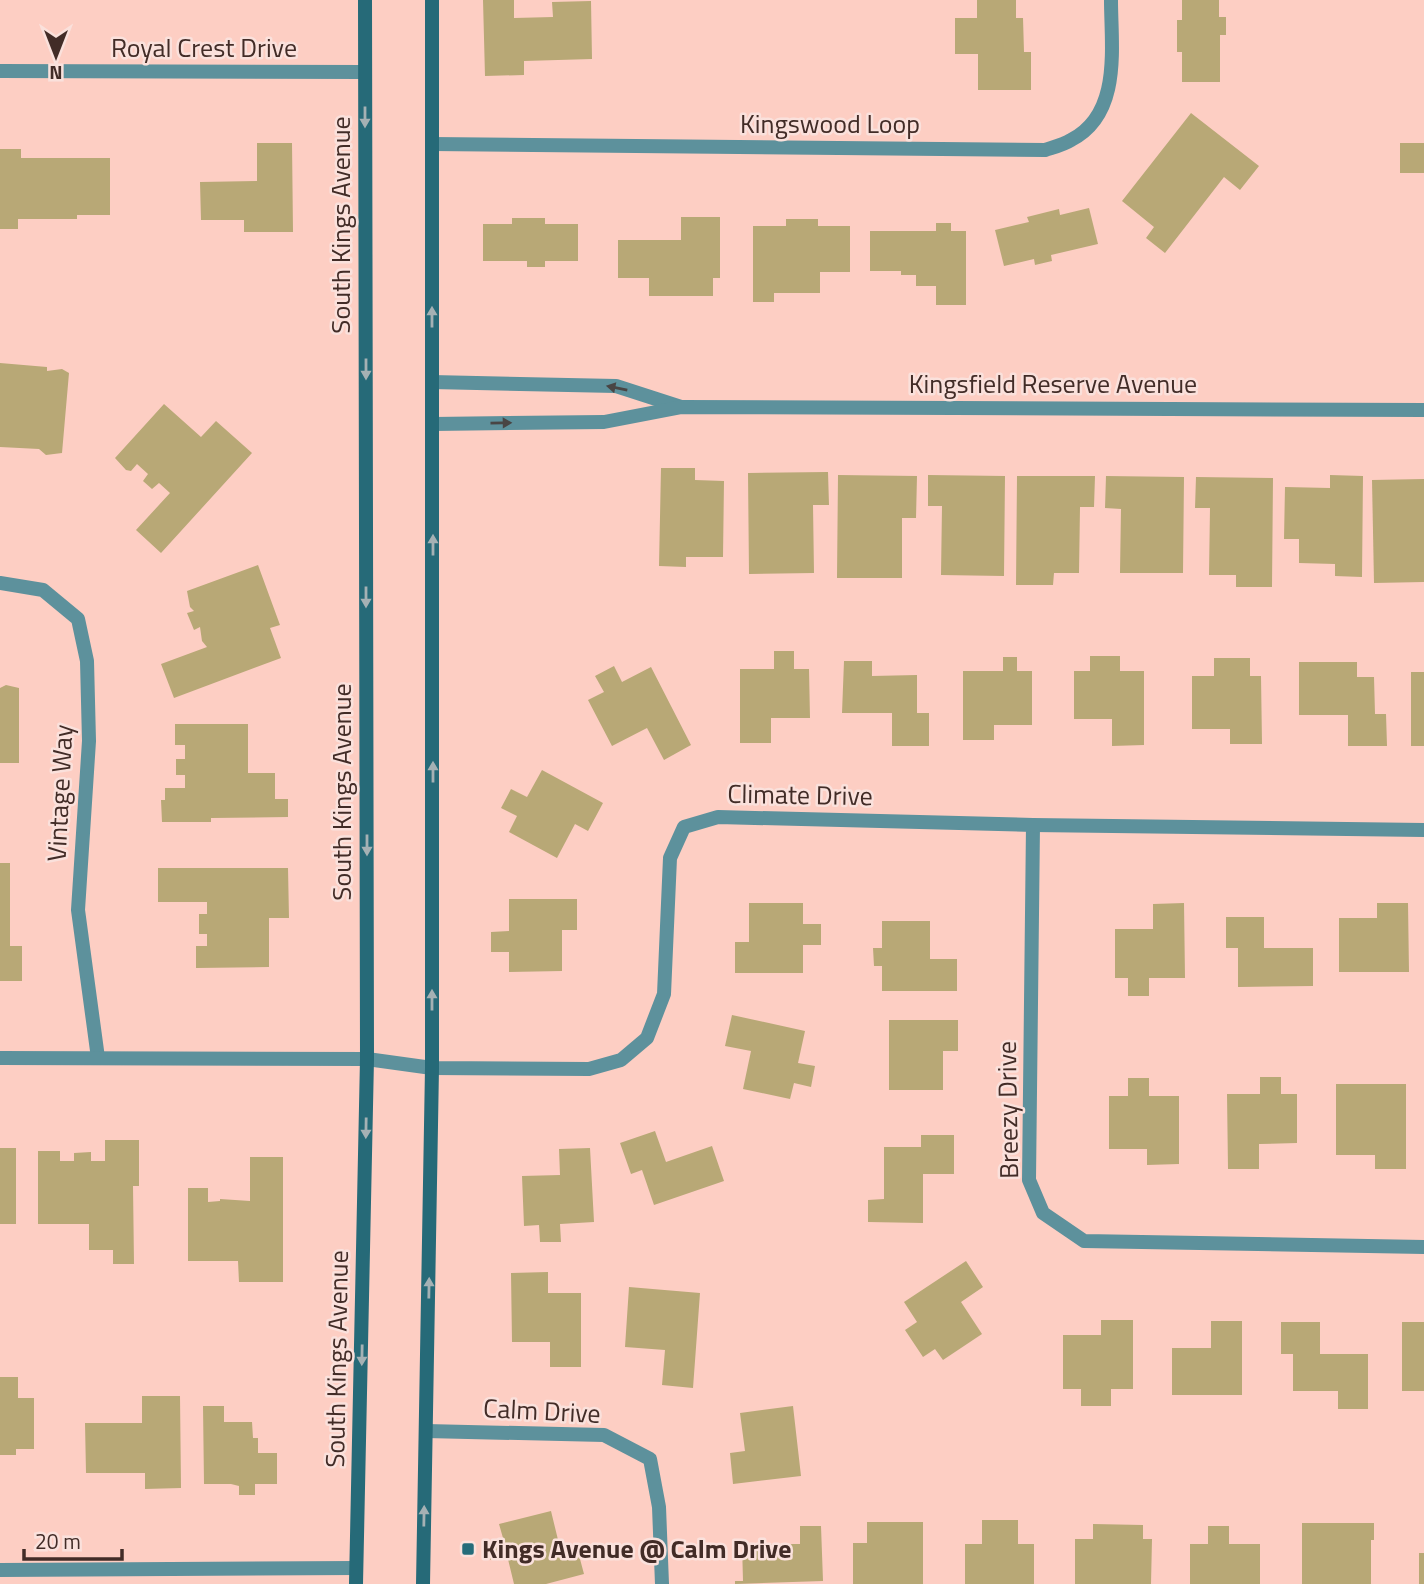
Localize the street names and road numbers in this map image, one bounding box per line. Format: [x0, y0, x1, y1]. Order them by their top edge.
street label: Royal Crest Drive [111, 28, 297, 67]
street label: Kingswood Loop [740, 104, 920, 143]
street label: South Kings Avenue [321, 116, 360, 334]
street label: Kingsfield Reserve Avenue [909, 364, 1197, 403]
street label: South Kings Avenue [322, 683, 361, 901]
street label: Vintage Way [36, 723, 83, 862]
street label: Climate Drive [727, 774, 873, 815]
street label: Breezy Drive [987, 1041, 1028, 1179]
street label: South Kings Avenue [315, 1250, 358, 1468]
street label: Calm Drive [482, 1388, 602, 1433]

